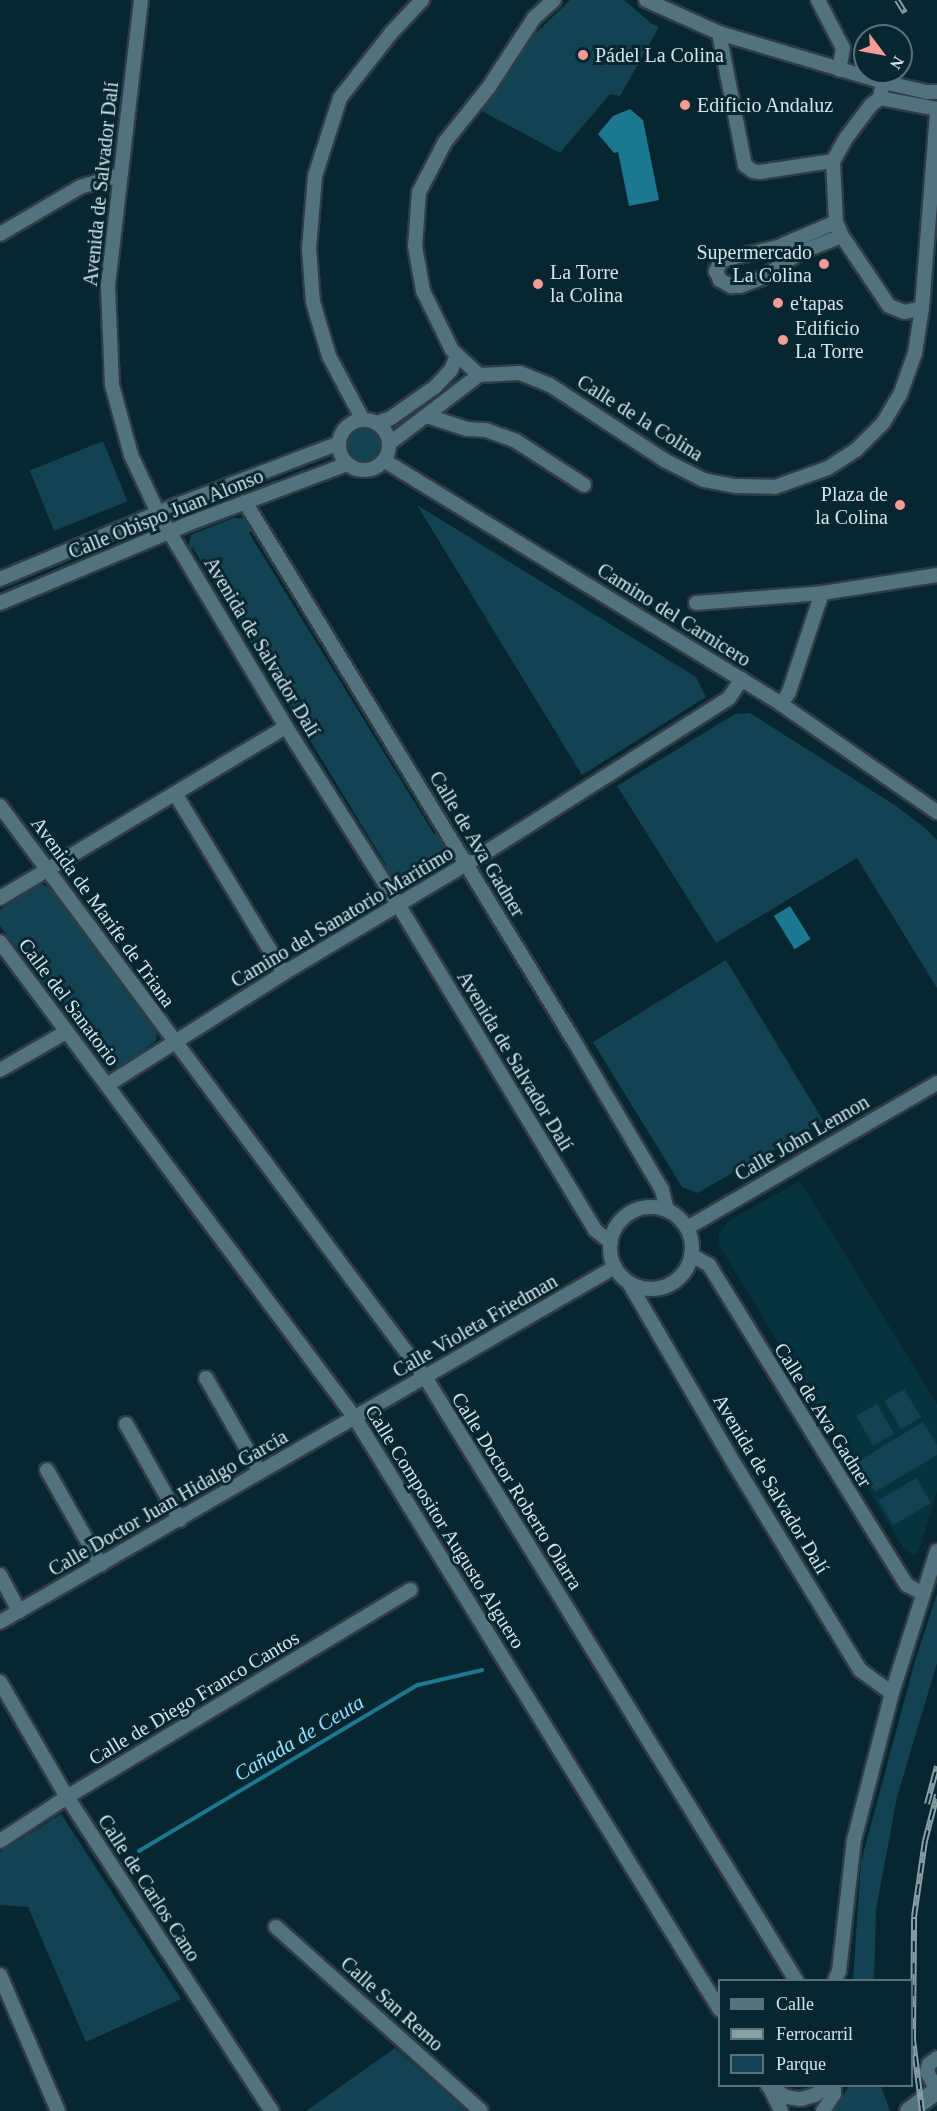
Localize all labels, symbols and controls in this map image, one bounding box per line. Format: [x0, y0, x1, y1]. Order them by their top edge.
north arrow [853, 24, 913, 84]
place label: Pádel La Colina [595, 43, 724, 67]
marker: Pádel La Colina [576, 48, 590, 62]
text: N [887, 53, 907, 72]
street label: Avenida de Salvador Dalí [78, 80, 124, 288]
place label: Edificio Andaluz [697, 93, 834, 117]
marker: Edificio Andaluz [678, 98, 692, 112]
place label: Supermercado La Colina [696, 240, 812, 287]
marker: Supermercado La Colina [817, 257, 831, 271]
place label: La Torre la Colina [550, 260, 623, 307]
marker: La Torre la Colina [531, 277, 545, 291]
place label: e'tapas [790, 291, 844, 315]
marker: e'tapas [771, 296, 785, 310]
place label: Edificio La Torre [795, 316, 864, 363]
marker: Edificio La Torre [776, 333, 790, 347]
street label: Calle de la Colina [573, 370, 707, 466]
street label: Calle Obispo Juan Alonso [64, 464, 268, 564]
place label: Plaza de la Colina [815, 482, 888, 529]
marker: Plaza de la Colina [893, 498, 907, 512]
street label: Avenida de Salvador Dalí [199, 553, 325, 741]
street label: Camino del Carnicero [593, 558, 755, 672]
street label: Calle de Ava Gadner [424, 766, 530, 922]
street label: Avenida de Marife de Triana [26, 812, 180, 1012]
street label: Camino del Sanatorio Maritimo [227, 841, 457, 993]
street label: Calle del Sanatorio [13, 934, 125, 1070]
street label: Avenida de Salvador Dalí [452, 967, 578, 1155]
street label: Calle John Lennon [731, 1090, 873, 1186]
street label: Calle Violeta Friedman [388, 1269, 562, 1383]
street label: Calle de Ava Gadner [769, 1338, 877, 1492]
street label: Calle Doctor Roberto Olarra [446, 1388, 588, 1594]
street label: Avenida de Salvador Dalí [708, 1390, 834, 1578]
street label: Calle Compositor Augusto Alguero [359, 1400, 531, 1654]
street label: Calle Doctor Juan Hidalgo García [44, 1425, 292, 1581]
street label: Calle de Diego Franco Cantos [85, 1626, 303, 1770]
water label: Cañada de Ceuta [230, 1689, 368, 1787]
street label: Calle de Carlos Cano [93, 1810, 205, 1966]
street label: Calle San Remo [336, 1952, 448, 2056]
legend [718, 1979, 913, 2087]
text: Calle [776, 1994, 814, 2014]
text: Ferrocarril [776, 2024, 853, 2044]
text: Parque [776, 2054, 826, 2074]

